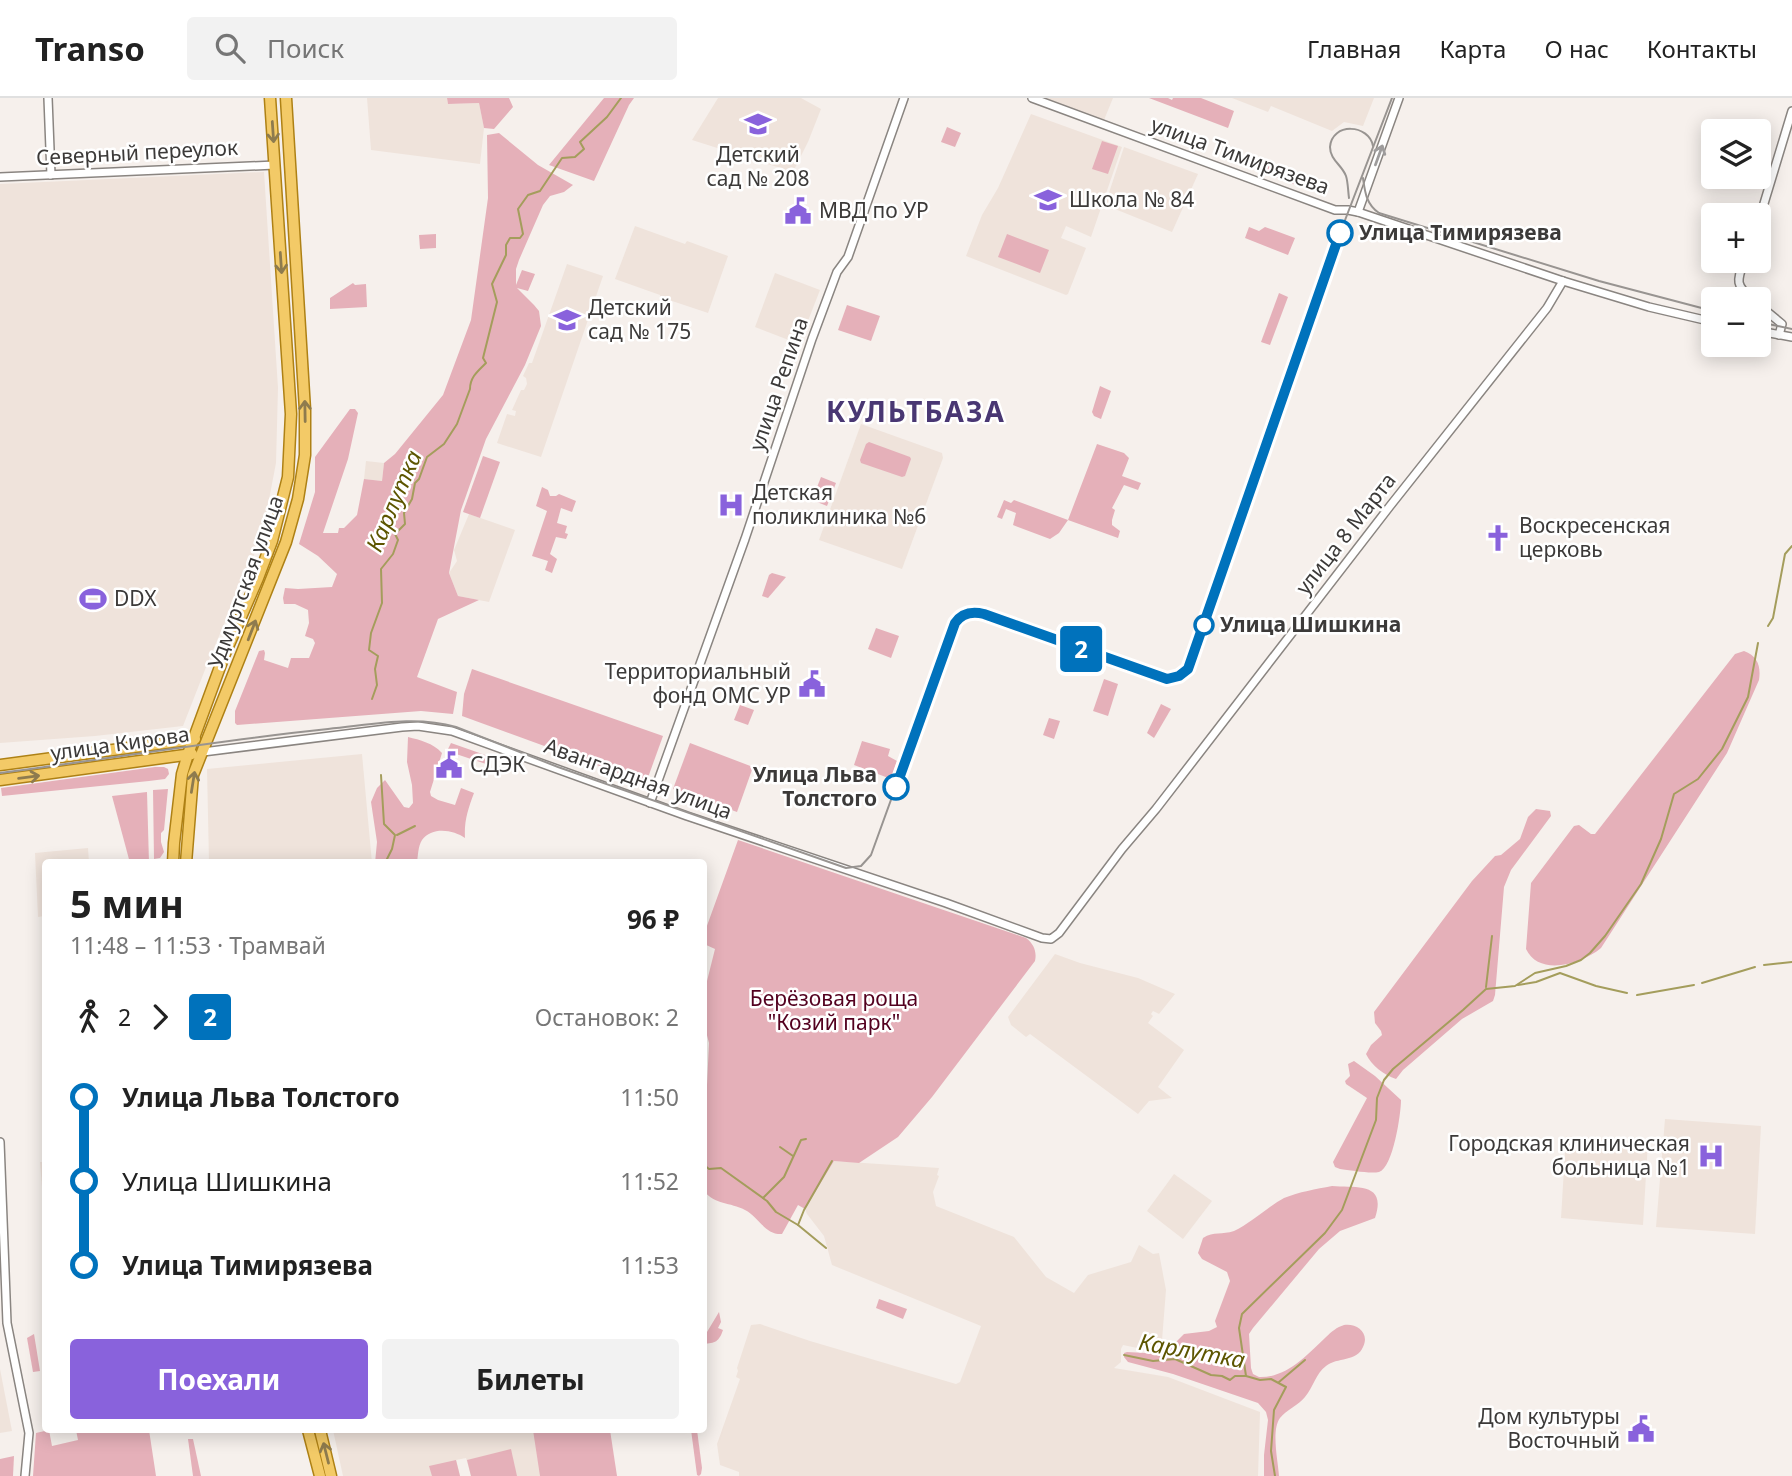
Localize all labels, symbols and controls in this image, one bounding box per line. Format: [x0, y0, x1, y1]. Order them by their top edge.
search box [187, 17, 677, 80]
text: Transo [35, 26, 145, 71]
icon: search [211, 29, 249, 67]
text: Поиск [267, 30, 344, 66]
text: Главная [1307, 32, 1401, 65]
text: Карта [1439, 32, 1506, 65]
text: О нас [1544, 32, 1609, 65]
text: Контакты [1647, 32, 1757, 65]
school or university icon: Детский сад № 208 [743, 109, 773, 139]
street label: улица Тимирязева [1147, 110, 1334, 200]
map controls [1701, 119, 1771, 357]
button: layers [1701, 119, 1771, 189]
one-way arrow [266, 120, 279, 143]
street label: Северный переулок [35, 133, 239, 171]
place label: Детский сад № 208 [706, 140, 810, 192]
one-way arrow [1373, 145, 1386, 167]
school or university icon: Школа № 84 [1033, 185, 1063, 215]
place label: Школа № 84 [1069, 185, 1194, 213]
public building icon: МВД по УР [783, 196, 813, 226]
place label: МВД по УР [819, 196, 929, 224]
button: + [1701, 203, 1771, 273]
place label: Улица Тимирязева [1359, 218, 1562, 246]
marker: Улица Тимирязева [1327, 220, 1353, 246]
one-way arrow [275, 251, 288, 274]
button: − [1701, 287, 1771, 357]
place label: Детский сад № 175 [588, 293, 691, 345]
school or university icon: Детский сад № 175 [552, 305, 582, 335]
street label: улица Репина [742, 313, 814, 454]
district label: КУЛЬТБАЗА [826, 392, 1006, 430]
one-way arrow [298, 400, 311, 423]
water label: Карлутка [357, 445, 429, 556]
street label: улица 8 Марта [1289, 467, 1402, 600]
place label: Детская поликлиника №6 [752, 478, 926, 530]
hospital icon: Детская поликлиника №6 [716, 490, 746, 520]
street label: Удмуртская улица [201, 491, 289, 672]
place label: Воскресенская церковь [1519, 511, 1670, 563]
church icon: Воскресенская церковь [1483, 523, 1513, 553]
sports icon: DDX [78, 584, 108, 614]
place label: DDX [114, 584, 157, 612]
place label: Улица Шишкина [1220, 610, 1401, 638]
marker: Улица Шишкина [1194, 615, 1214, 635]
one-way arrow [246, 619, 259, 641]
line badge: 2 [1058, 626, 1104, 672]
text: 2 [1074, 632, 1088, 665]
place label: Территориальный фонд ОМС УР [605, 657, 791, 709]
public building icon: Территориальный фонд ОМС УР [797, 669, 827, 699]
street label: улица Кирова [49, 719, 191, 767]
street label: Авангардная улица [541, 731, 736, 825]
public building icon: СДЭК [434, 750, 464, 780]
place label: СДЭК [470, 750, 525, 778]
place label: Улица Льва Толстого [753, 760, 877, 812]
one-way arrow [17, 770, 40, 783]
one-way arrow [187, 771, 200, 794]
marker: Улица Льва Толстого [883, 774, 909, 800]
text: 5 мин [70, 877, 184, 929]
text: 96 ₽ [627, 901, 679, 937]
text: 11:48 – 11:53 · Трамвай [70, 929, 326, 961]
park label: Берёзовая роща "Козий парк" [750, 984, 918, 1036]
icon: walk [70, 998, 108, 1036]
icon: forward [141, 998, 179, 1036]
text: 2 [203, 1000, 217, 1033]
text: 2 [118, 1001, 131, 1033]
text: Остановок: 2 [535, 1001, 679, 1033]
text: Улица Льва Толстого [122, 1079, 400, 1115]
text: 11:50 [620, 1081, 679, 1113]
place label: Городская клиническая больница №1 [1448, 1129, 1690, 1181]
hospital icon: Городская клиническая больница №1 [1696, 1141, 1726, 1171]
text: Улица Шишкина [122, 1163, 332, 1199]
text: 11:52 [620, 1165, 679, 1197]
text: Улица Тимирязева [122, 1247, 373, 1283]
text: 11:53 [620, 1249, 679, 1281]
water label: Карлутка [1137, 1325, 1248, 1375]
button: Поехали [70, 1339, 368, 1419]
button: Билеты [382, 1339, 679, 1419]
place label: Дом культуры Восточный [1478, 1402, 1620, 1454]
public building icon: Дом культуры Восточный [1626, 1414, 1656, 1444]
one-way arrow [319, 1442, 332, 1465]

